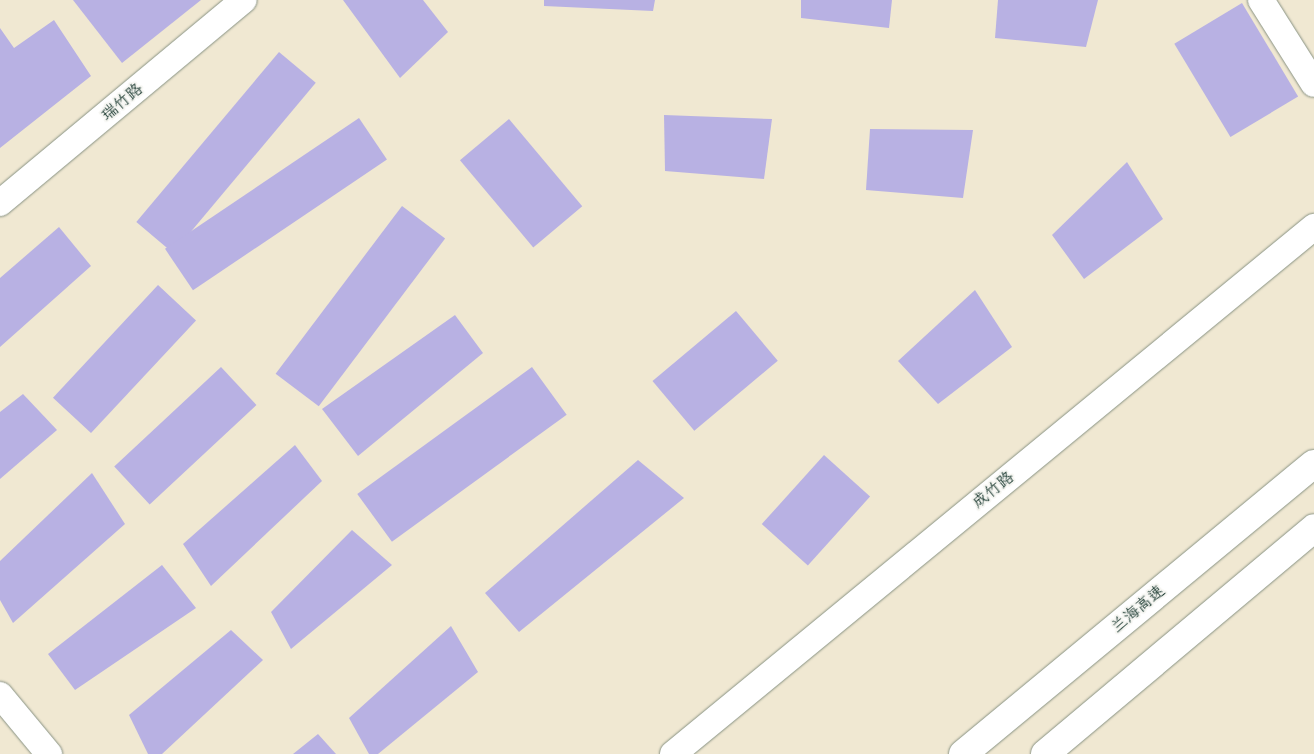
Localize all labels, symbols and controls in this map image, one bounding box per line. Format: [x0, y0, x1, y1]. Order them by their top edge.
street label: 瑞竹路 [97, 79, 147, 125]
street label: 成竹路 [968, 467, 1018, 513]
street label: 兰海高速 [1107, 581, 1169, 637]

